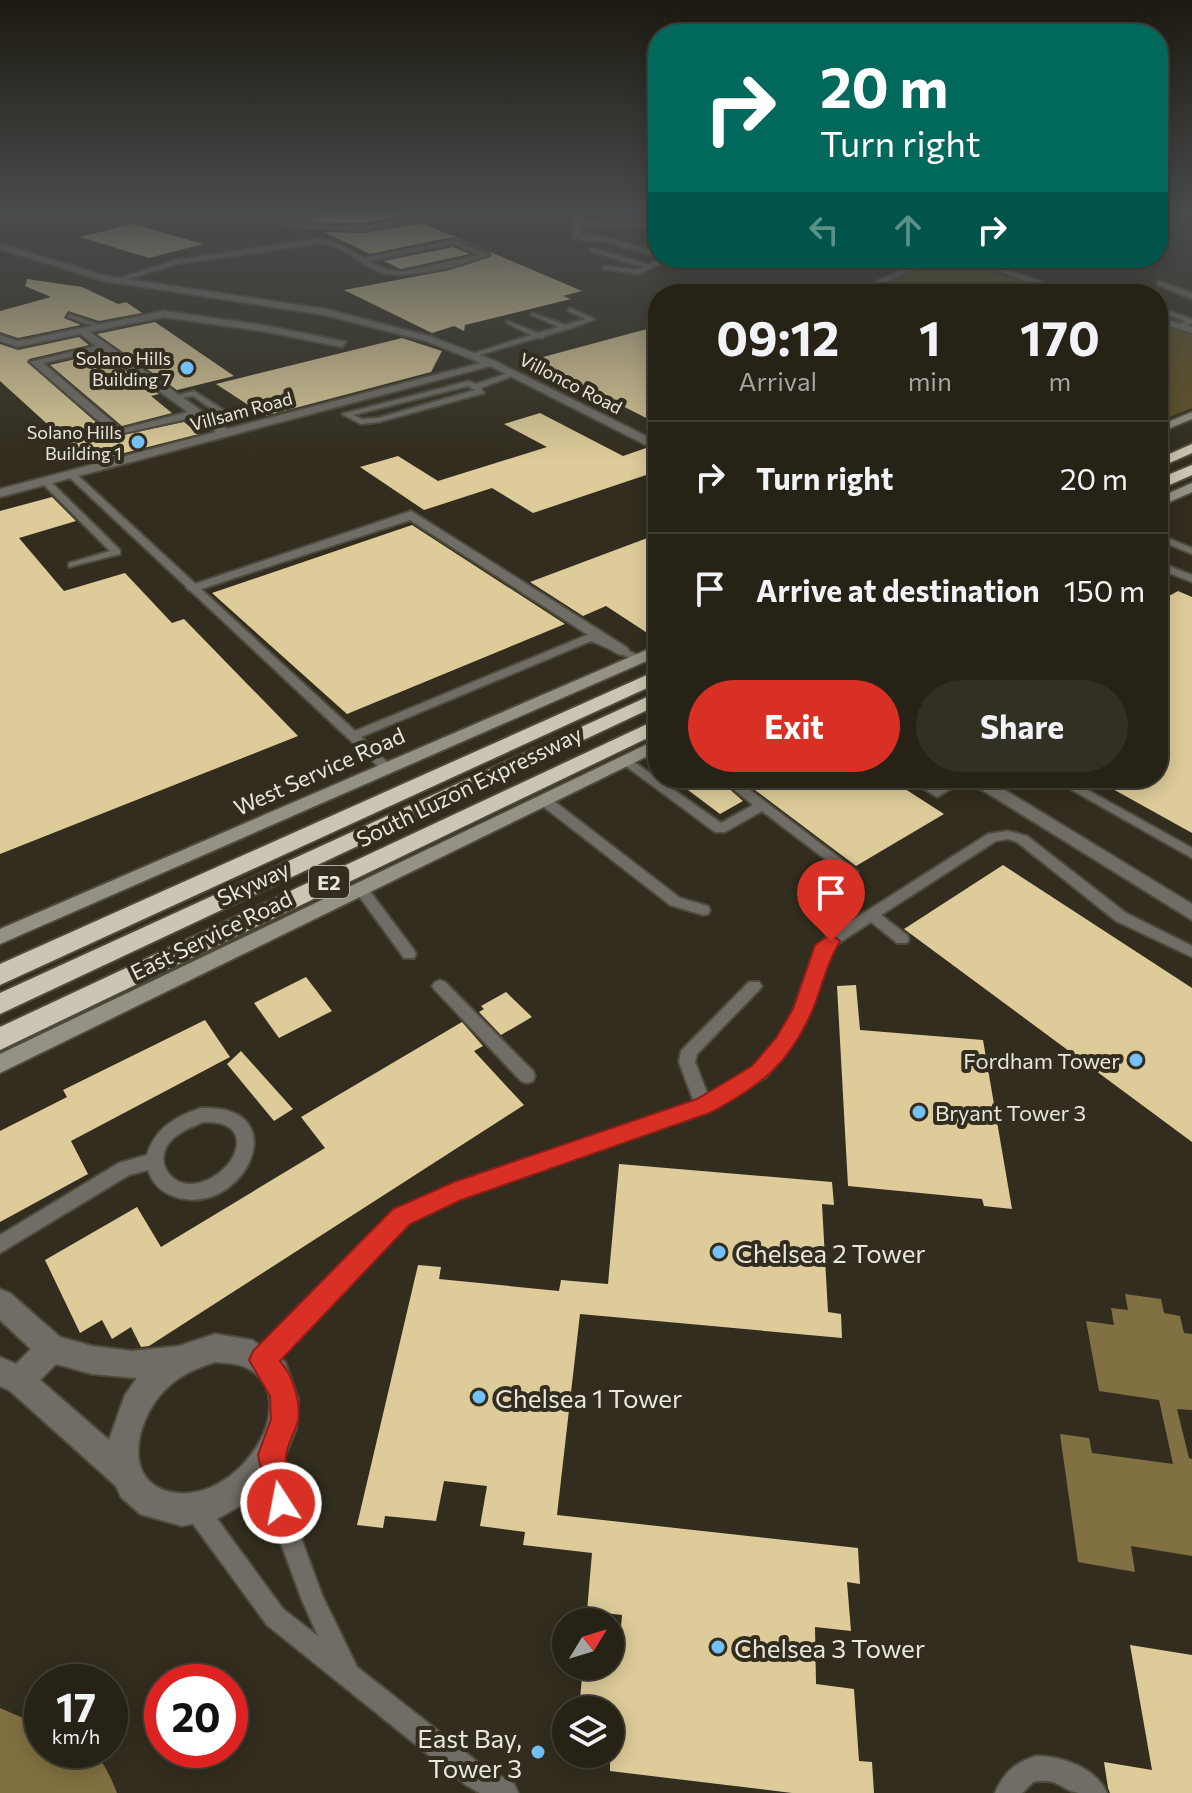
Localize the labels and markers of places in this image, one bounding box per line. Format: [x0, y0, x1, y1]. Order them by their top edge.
place label: Solano Hills Building 7 [76, 347, 171, 390]
marker: Solano Hills Building 7 [178, 359, 196, 377]
place label: Solano Hills Building 1 [27, 421, 122, 464]
marker: Solano Hills Building 1 [129, 433, 147, 451]
pin [797, 859, 865, 941]
place label: Fordham Tower [963, 1047, 1120, 1074]
marker: Fordham Tower [1127, 1051, 1145, 1069]
place label: Bryant Tower 3 [935, 1099, 1086, 1126]
marker: Bryant Tower 3 [910, 1103, 928, 1121]
place label: Chelsea 2 Tower [735, 1237, 926, 1268]
marker: Chelsea 2 Tower [710, 1243, 728, 1261]
place label: Chelsea 1 Tower [495, 1382, 682, 1413]
marker: Chelsea 1 Tower [470, 1388, 488, 1406]
place label: Chelsea 3 Tower [734, 1632, 925, 1663]
marker: Chelsea 3 Tower [709, 1638, 727, 1656]
place label: East Bay, Tower 3 [417, 1722, 522, 1783]
marker: East Bay, Tower 3 [529, 1743, 547, 1761]

